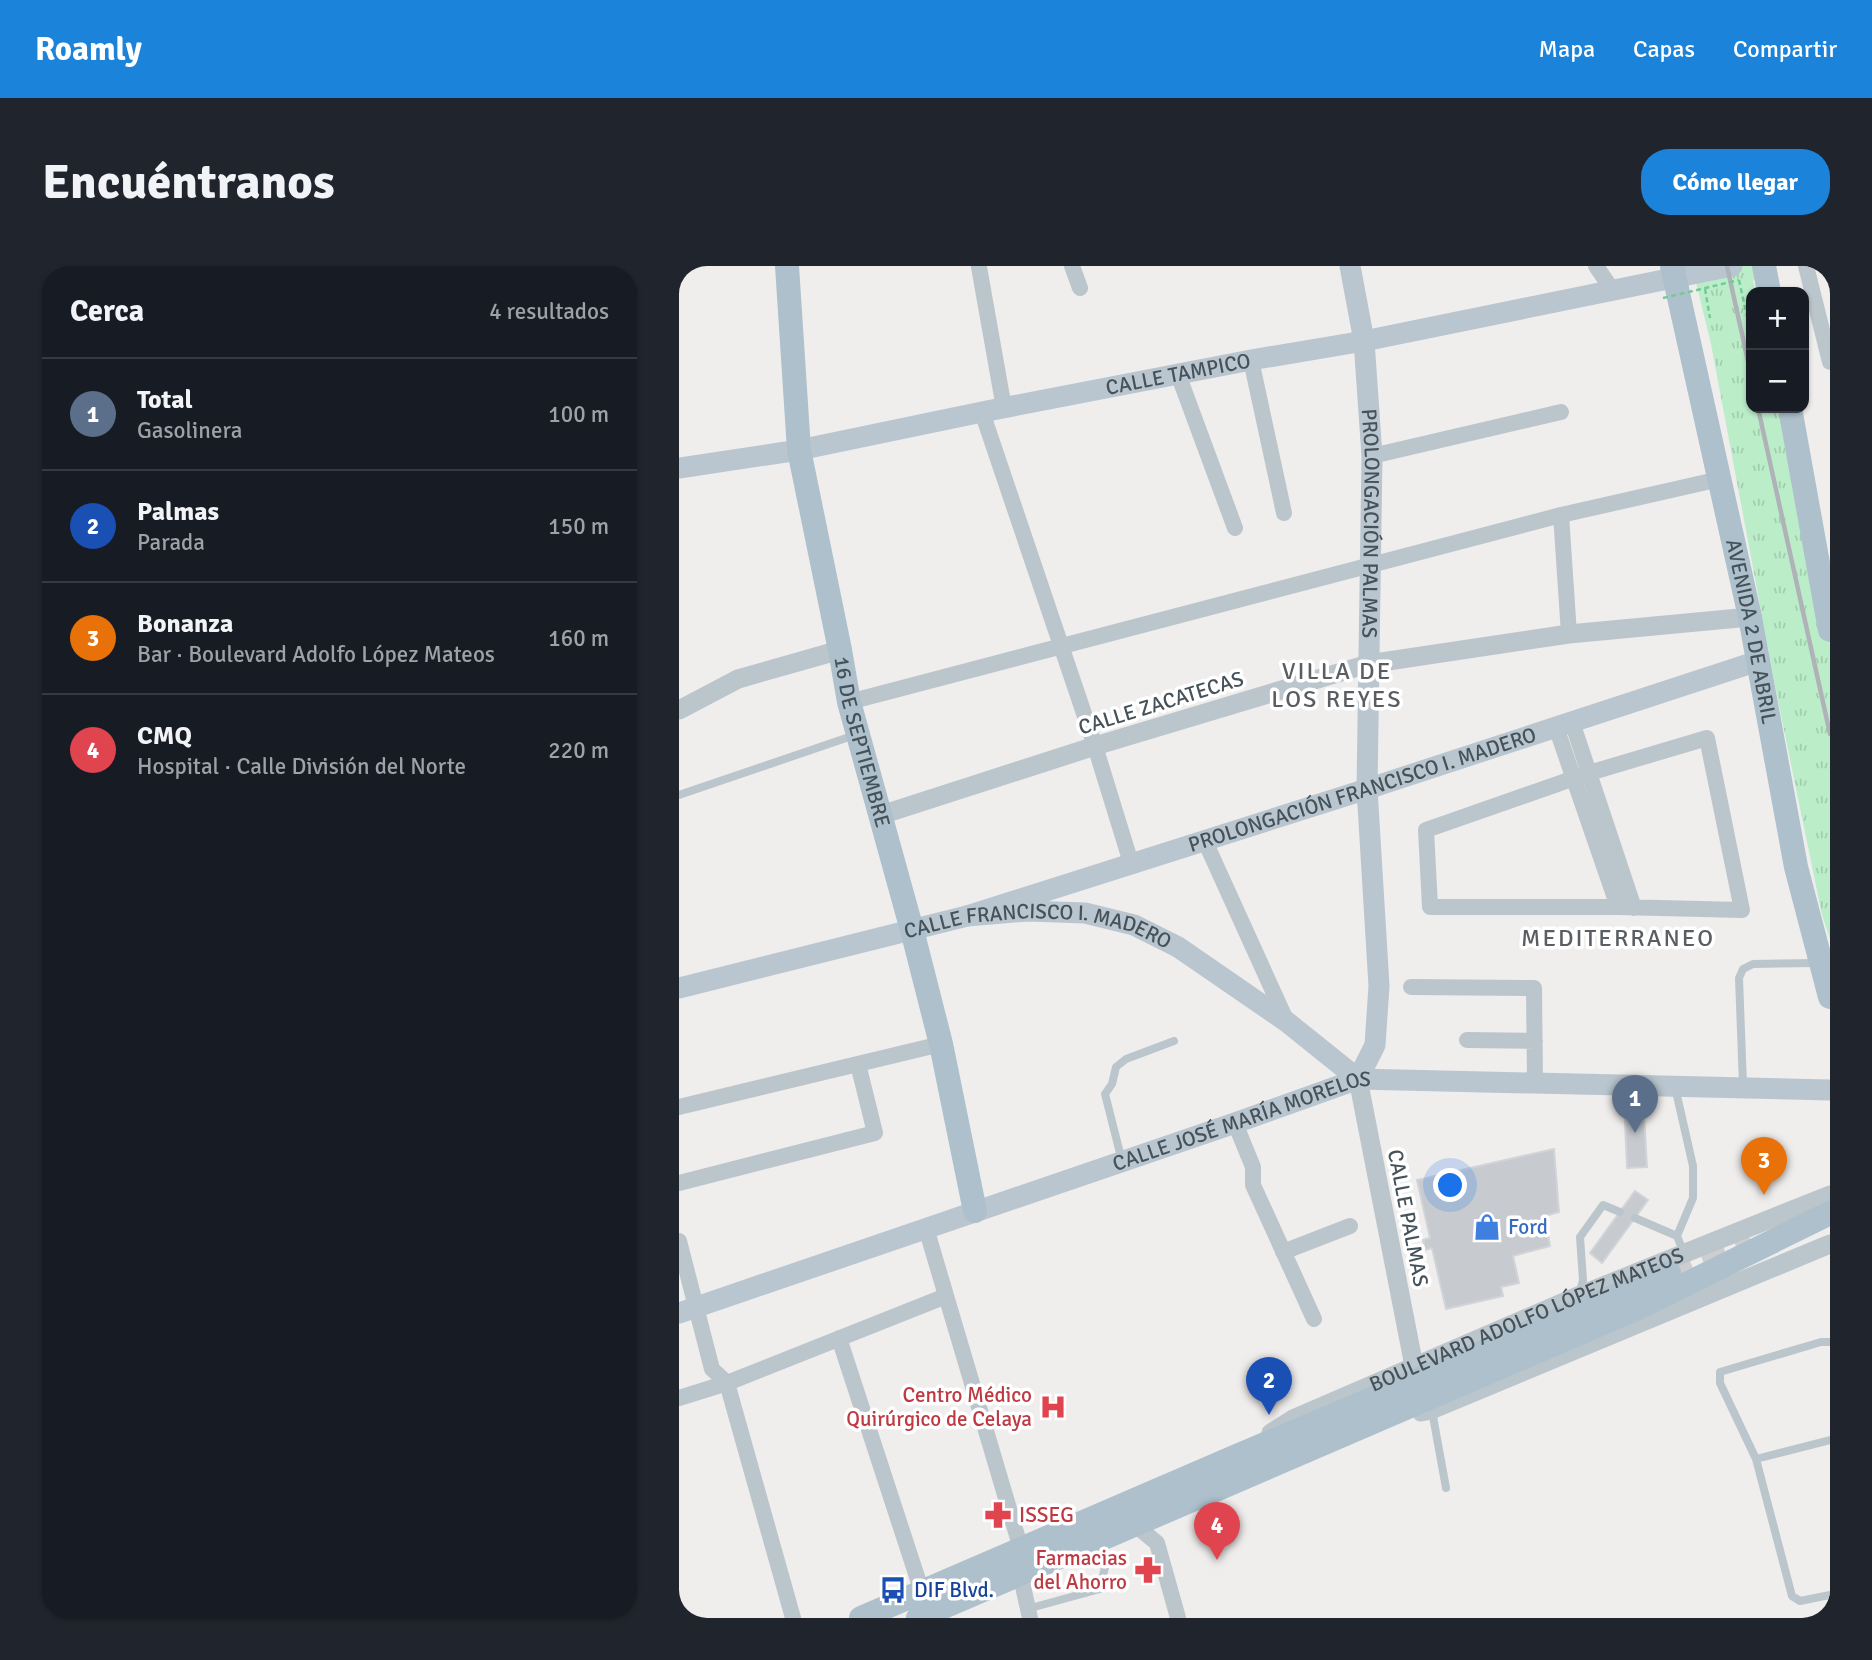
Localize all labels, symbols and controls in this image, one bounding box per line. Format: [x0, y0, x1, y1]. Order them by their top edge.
text: Roamly [35, 29, 142, 70]
text: Mapa [1539, 34, 1595, 64]
text: Capas [1633, 34, 1695, 64]
text: Compartir [1733, 34, 1837, 64]
button: Cómo llegar [1641, 149, 1830, 215]
text: Encuéntranos [42, 152, 335, 212]
map controls [1746, 287, 1809, 413]
button: + [1746, 287, 1809, 350]
text: Cerca [70, 293, 144, 330]
text: 4 resultados [489, 297, 609, 326]
street label: CALLE TAMPICO [1104, 347, 1253, 401]
button: − [1746, 350, 1809, 413]
text: Total [137, 384, 193, 416]
text: 1 [87, 400, 99, 429]
text: 100 m [548, 400, 609, 429]
street label: PROLONGACIÓN PALMAS [1356, 408, 1385, 639]
text: Gasolinera [137, 416, 242, 445]
text: Palmas [137, 496, 219, 528]
text: 2 [87, 512, 99, 541]
text: 150 m [548, 512, 609, 541]
text: Parada [137, 528, 205, 557]
street label: AVENIDA 2 DE ABRIL [1720, 536, 1782, 726]
text: Bonanza [137, 608, 233, 640]
text: 3 [87, 624, 99, 653]
text: 160 m [548, 624, 609, 653]
text: Bar · Boulevard Adolfo López Mateos [137, 640, 495, 669]
street label: 16 DE SEPTIEMBRE [828, 654, 896, 830]
district label: VILLA DE LOS REYES [1271, 656, 1403, 714]
street label: CALLE ZACATECAS [1075, 666, 1247, 740]
text: CMQ [137, 720, 192, 752]
street label: PROLONGACIÓN FRANCISCO I. MADERO [1185, 721, 1540, 858]
text: 4 [87, 736, 99, 765]
text: 220 m [548, 736, 609, 765]
text: Hospital · Calle División del Norte [137, 752, 466, 781]
street label: CALLE FRANCISCO I. MADERO [901, 898, 1176, 955]
district label: MEDITERRANEO [1521, 923, 1715, 953]
street label: CALLE JOSÉ MARÍA MORELOS [1109, 1066, 1371, 1177]
pin: 1 [1612, 1075, 1658, 1133]
pin: 3 [1741, 1137, 1787, 1195]
street label: CALLE PALMAS [1382, 1147, 1434, 1289]
your location [1433, 1168, 1467, 1202]
shop icon: Ford [1472, 1212, 1502, 1242]
place label: Ford [1508, 1214, 1548, 1240]
street label: BOULEVARD ADOLFO LÓPEZ MATEOS [1365, 1242, 1688, 1397]
pin: 2 [1246, 1357, 1292, 1415]
place label: Centro Médico Quirúrgico de Celaya [846, 1382, 1032, 1432]
hospital icon: Centro Médico Quirúrgico de Celaya [1038, 1392, 1068, 1422]
pharmacy icon: ISSEG [983, 1500, 1013, 1530]
place label: ISSEG [1019, 1502, 1074, 1528]
pin: 4 [1194, 1502, 1240, 1560]
place label: Farmacias del Ahorro [1033, 1545, 1127, 1595]
pharmacy icon: Farmacias del Ahorro [1133, 1555, 1163, 1585]
bus stop icon: DIF Blvd. [878, 1575, 908, 1605]
place label: DIF Blvd. [914, 1577, 994, 1603]

